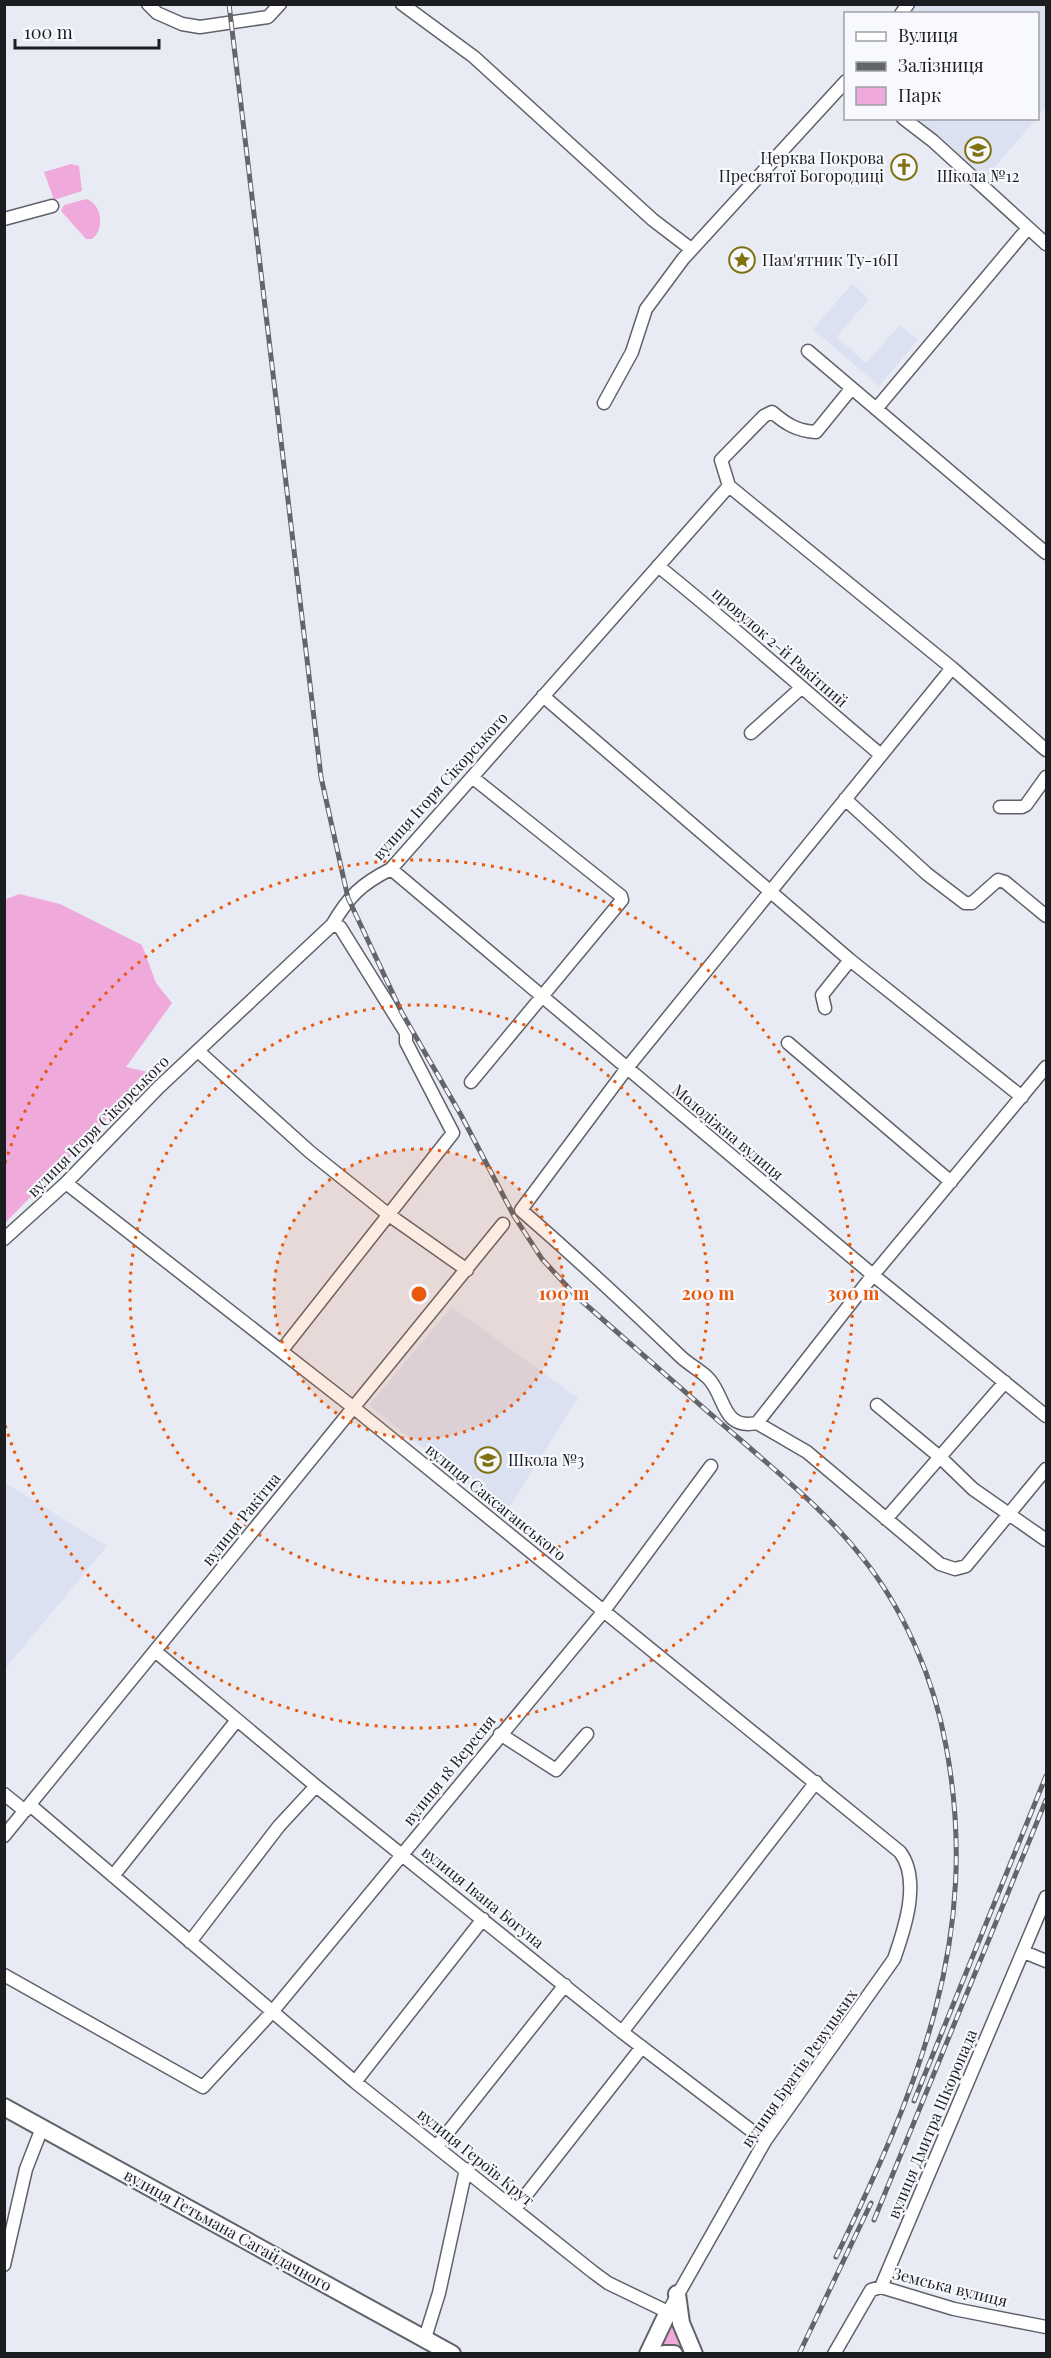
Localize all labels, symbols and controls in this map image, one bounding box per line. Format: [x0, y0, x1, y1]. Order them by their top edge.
scale bar [15, 12, 159, 50]
legend [844, 12, 1039, 120]
text: 100 m [24, 20, 73, 44]
text: Вулиця [898, 23, 959, 47]
text: Залізниця [898, 53, 984, 77]
text: Парк [898, 83, 941, 107]
school or university icon: Школа №12 [963, 135, 993, 165]
place label: Церква Покрова Пресвятої Богородиці [719, 147, 884, 186]
church icon: Церква Покрова Пресвятої Богородиці [889, 152, 919, 182]
place label: Школа №12 [937, 165, 1019, 186]
place icon: Пам'ятник Ту-16П [727, 245, 757, 275]
place label: Пам'ятник Ту-16П [762, 249, 899, 270]
street label: провулок 2-й Ракітний [708, 582, 853, 711]
street label: вулиця Ігоря Сікорського [368, 707, 512, 864]
street label: вулиця Ігоря Сікорського [22, 1050, 173, 1201]
street label: Молодіжна вулиця [668, 1079, 789, 1185]
text: 100 m [539, 1281, 590, 1305]
text: 200 m [681, 1281, 735, 1305]
text: 300 m [827, 1281, 880, 1305]
centre of rings [409, 1284, 429, 1304]
street label: вулиця Саксаганського [422, 1438, 571, 1565]
school or university icon: Школа №3 [473, 1445, 503, 1475]
place label: Школа №3 [508, 1449, 584, 1470]
street label: вулиця Ракітна [197, 1468, 285, 1570]
street label: вулиця 18 Вересня [398, 1710, 500, 1829]
street label: вулиця Івана Богуна [418, 1841, 549, 1953]
street label: вулиця Братів Ревуцьких [736, 1984, 862, 2151]
street label: вулиця Дмитра Шкоропада [882, 2026, 981, 2222]
street label: вулиця Героїв Крут [414, 2103, 539, 2210]
street label: вулиця Гетьмана Сагайдачного [121, 2164, 336, 2296]
street label: Земська вулиця [890, 2262, 1010, 2311]

